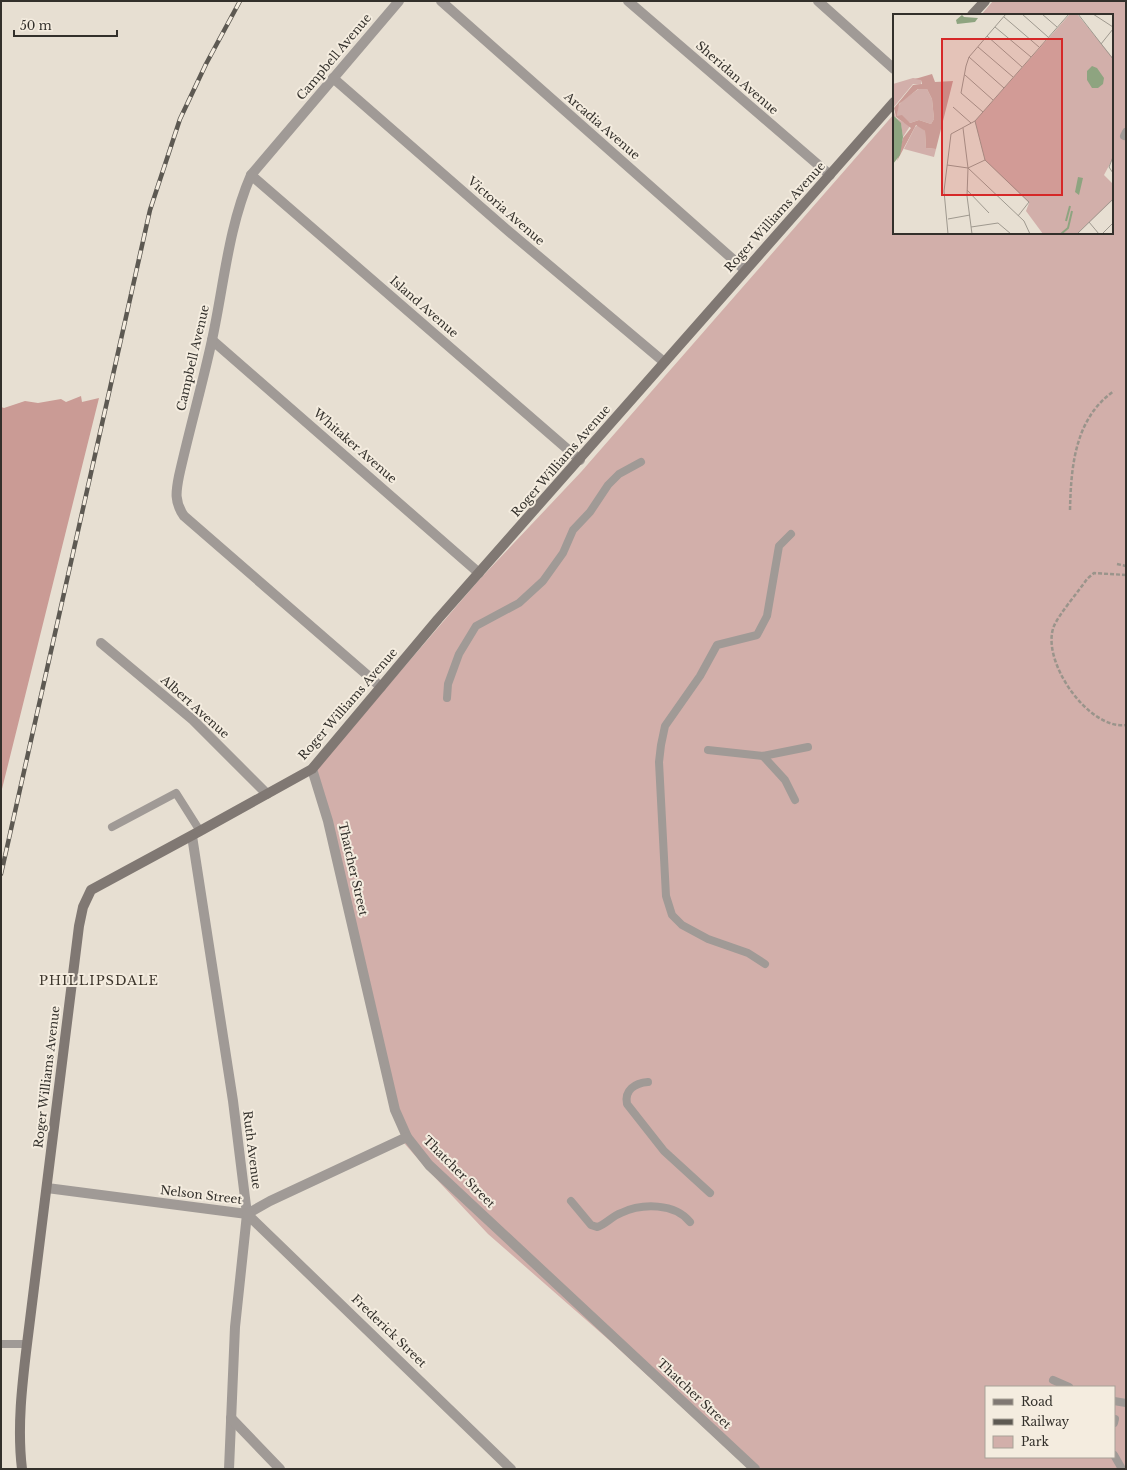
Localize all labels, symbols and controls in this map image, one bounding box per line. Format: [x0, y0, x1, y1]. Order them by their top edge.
street label: Campbell Avenue [293, 10, 374, 103]
scale bar [14, 12, 117, 38]
inset map [893, 14, 1113, 234]
text: 50 m [20, 18, 52, 33]
street label: Sheridan Avenue [693, 38, 782, 118]
street label: Arcadia Avenue [561, 88, 643, 163]
street label: Roger Williams Avenue [721, 158, 828, 275]
street label: Victoria Avenue [464, 172, 548, 248]
street label: Island Avenue [387, 273, 462, 341]
street label: Campbell Avenue [173, 303, 212, 412]
street label: Roger Williams Avenue [508, 402, 613, 520]
street label: Whitaker Avenue [310, 405, 400, 486]
street label: Roger Williams Avenue [295, 645, 400, 763]
street label: Albert Avenue [157, 671, 233, 741]
street label: Thatcher Street [335, 821, 372, 918]
district label: PHILLIPSDALE [39, 972, 159, 989]
street label: Roger Williams Avenue [30, 1005, 63, 1149]
street label: Ruth Avenue [240, 1110, 265, 1190]
street label: Thatcher Street [420, 1133, 499, 1211]
street label: Nelson Street [159, 1182, 243, 1207]
street label: Frederick Street [349, 1291, 430, 1371]
street label: Thatcher Street [654, 1356, 735, 1432]
legend [985, 1386, 1115, 1458]
text: Road [1021, 1394, 1053, 1409]
text: Railway [1021, 1414, 1070, 1429]
text: Park [1021, 1434, 1049, 1449]

